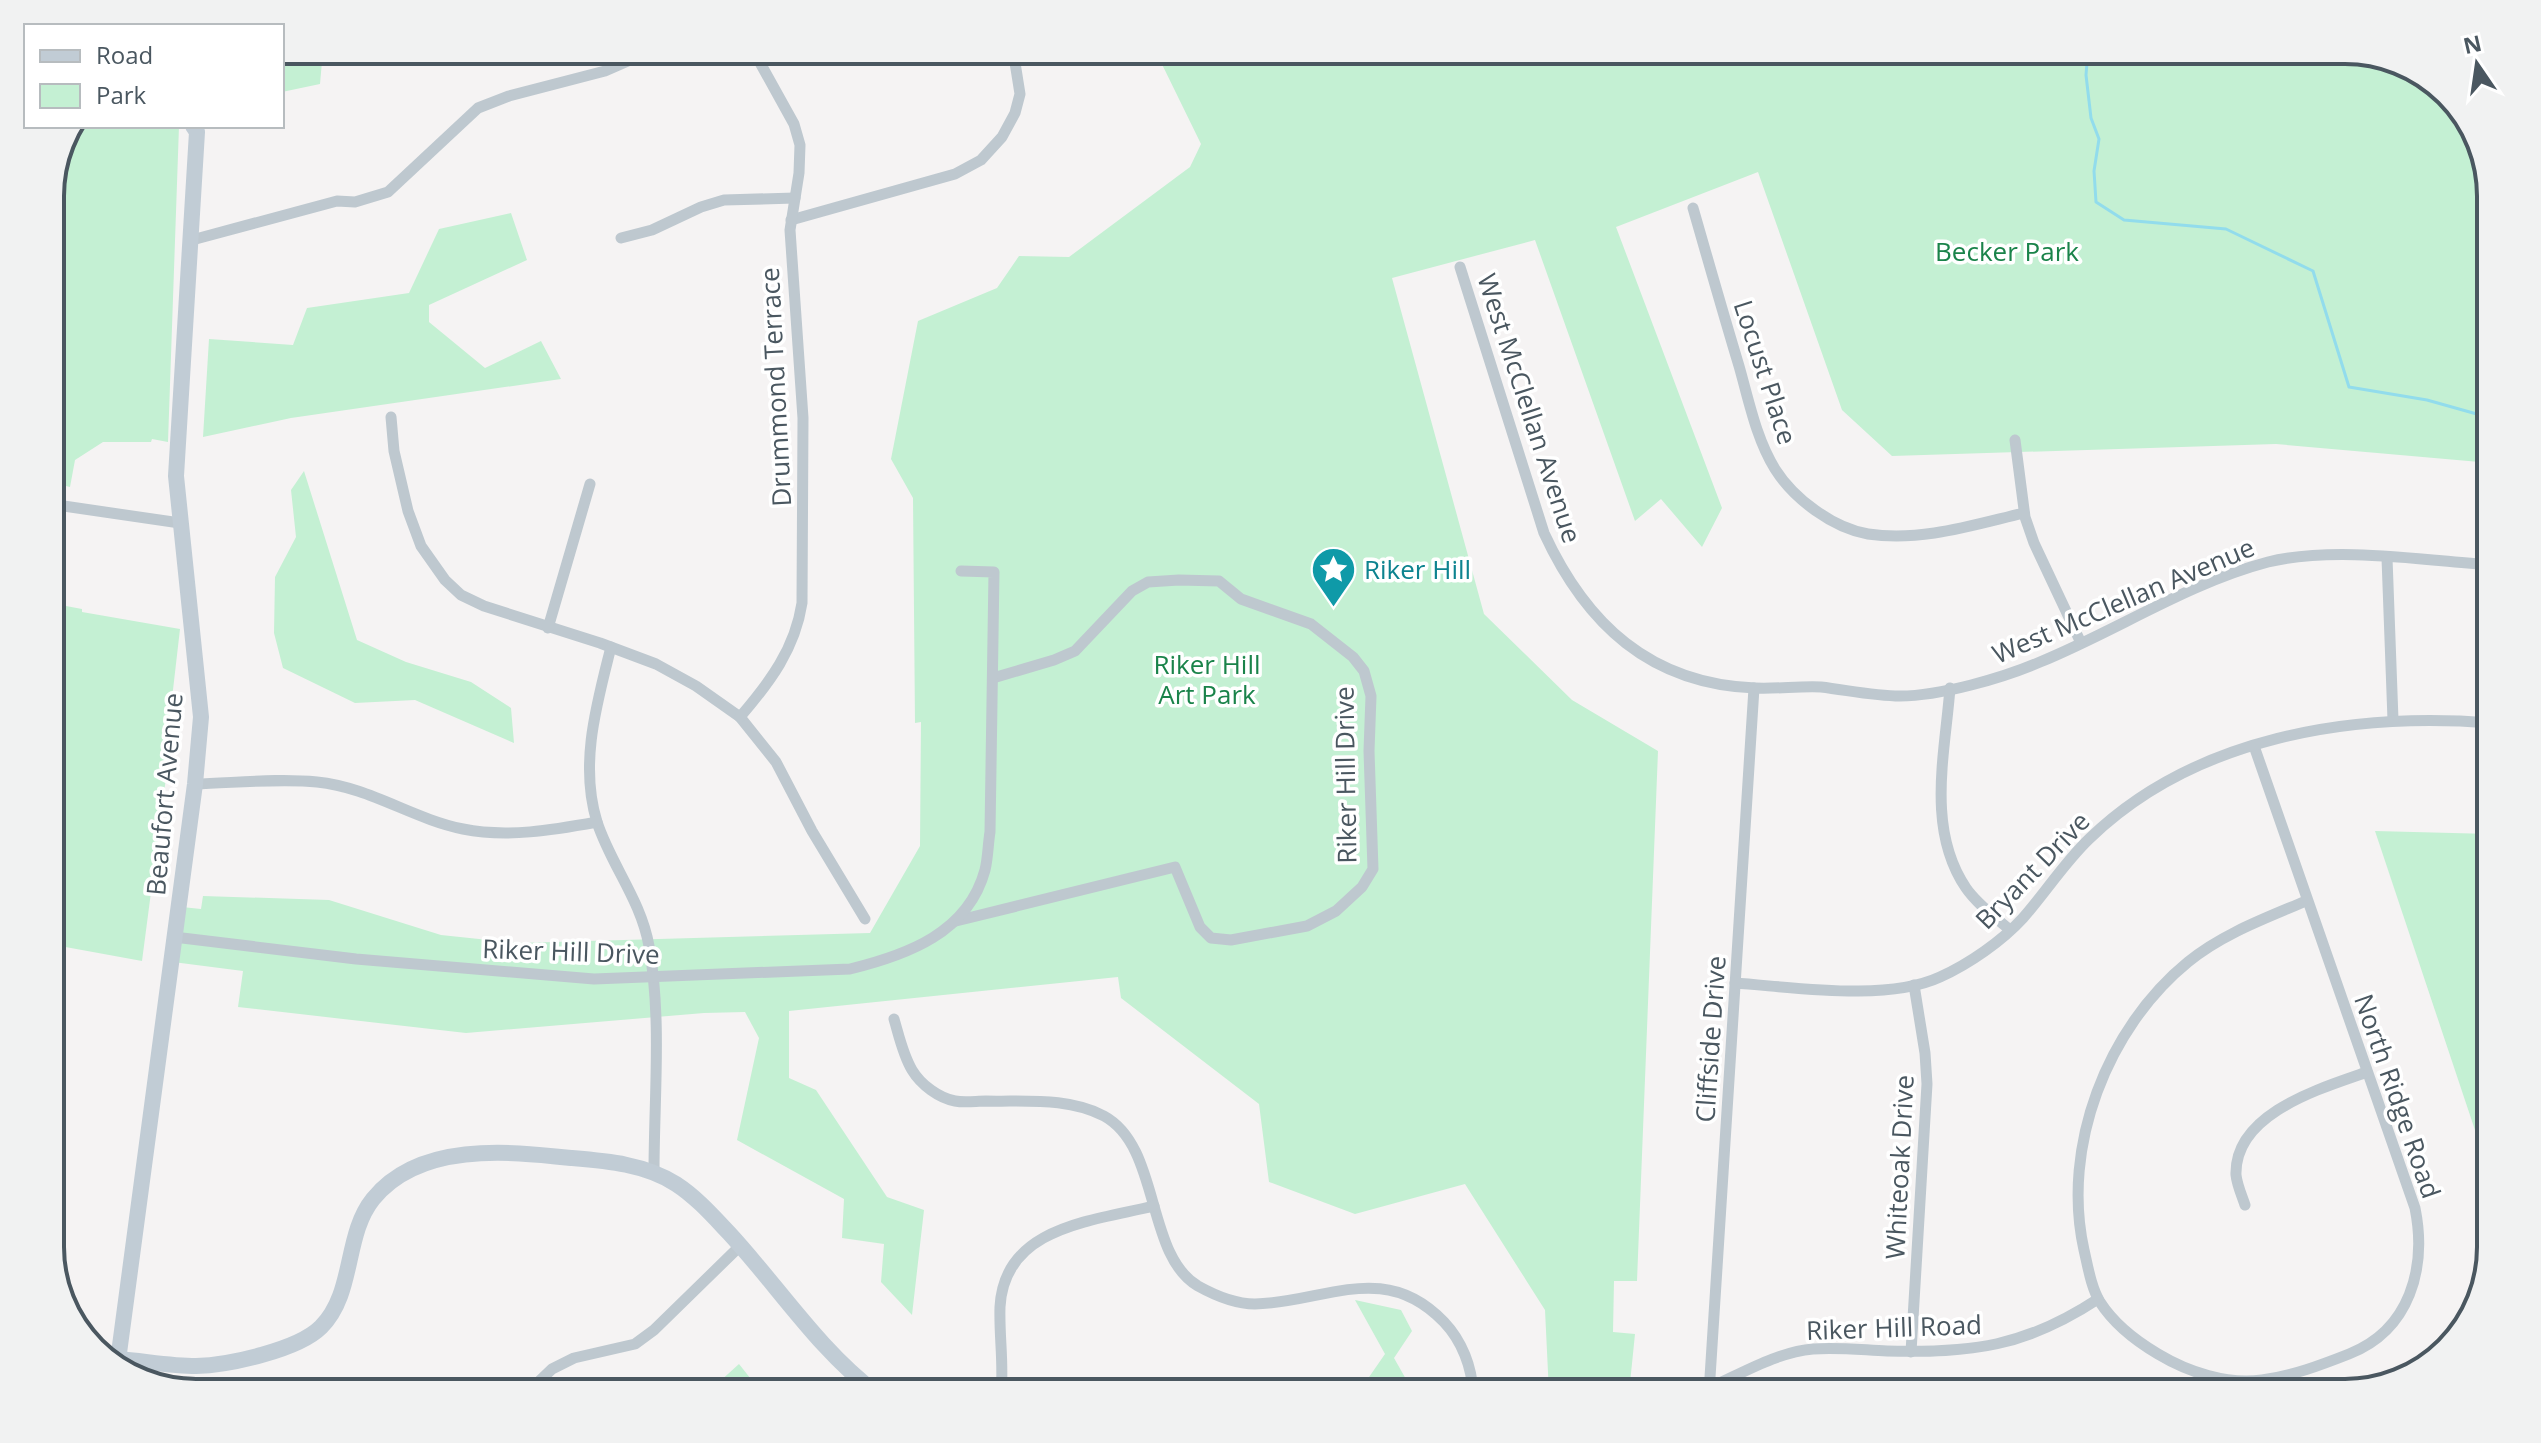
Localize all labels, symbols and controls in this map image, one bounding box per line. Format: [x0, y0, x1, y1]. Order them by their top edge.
legend [24, 24, 284, 128]
north arrow [2437, 24, 2517, 104]
text: N [2460, 27, 2484, 60]
text: Road [96, 38, 153, 71]
text: Park [96, 78, 147, 111]
park label: Becker Park [1935, 233, 2079, 269]
street label: Drummond Terrace [751, 266, 799, 508]
street label: West McClellan Avenue [1469, 269, 1591, 547]
street label: Locust Place [1726, 295, 1806, 449]
street label: West McClellan Avenue [1987, 528, 2259, 672]
place icon: Riker Hill [1309, 545, 1357, 608]
place label: Riker Hill [1364, 551, 1471, 587]
park label: Riker Hill Art Park [1153, 646, 1261, 712]
street label: Riker Hill Drive [1325, 686, 1365, 864]
street label: Beaufort Avenue [137, 691, 191, 897]
street label: Bryant Drive [1967, 803, 2097, 937]
street label: Riker Hill Drive [482, 930, 660, 972]
street label: Cliffside Drive [1686, 955, 1734, 1123]
street label: North Ridge Road [2346, 989, 2450, 1203]
street label: Whiteoak Drive [1876, 1074, 1922, 1260]
street label: Riker Hill Road [1805, 1306, 1983, 1348]

